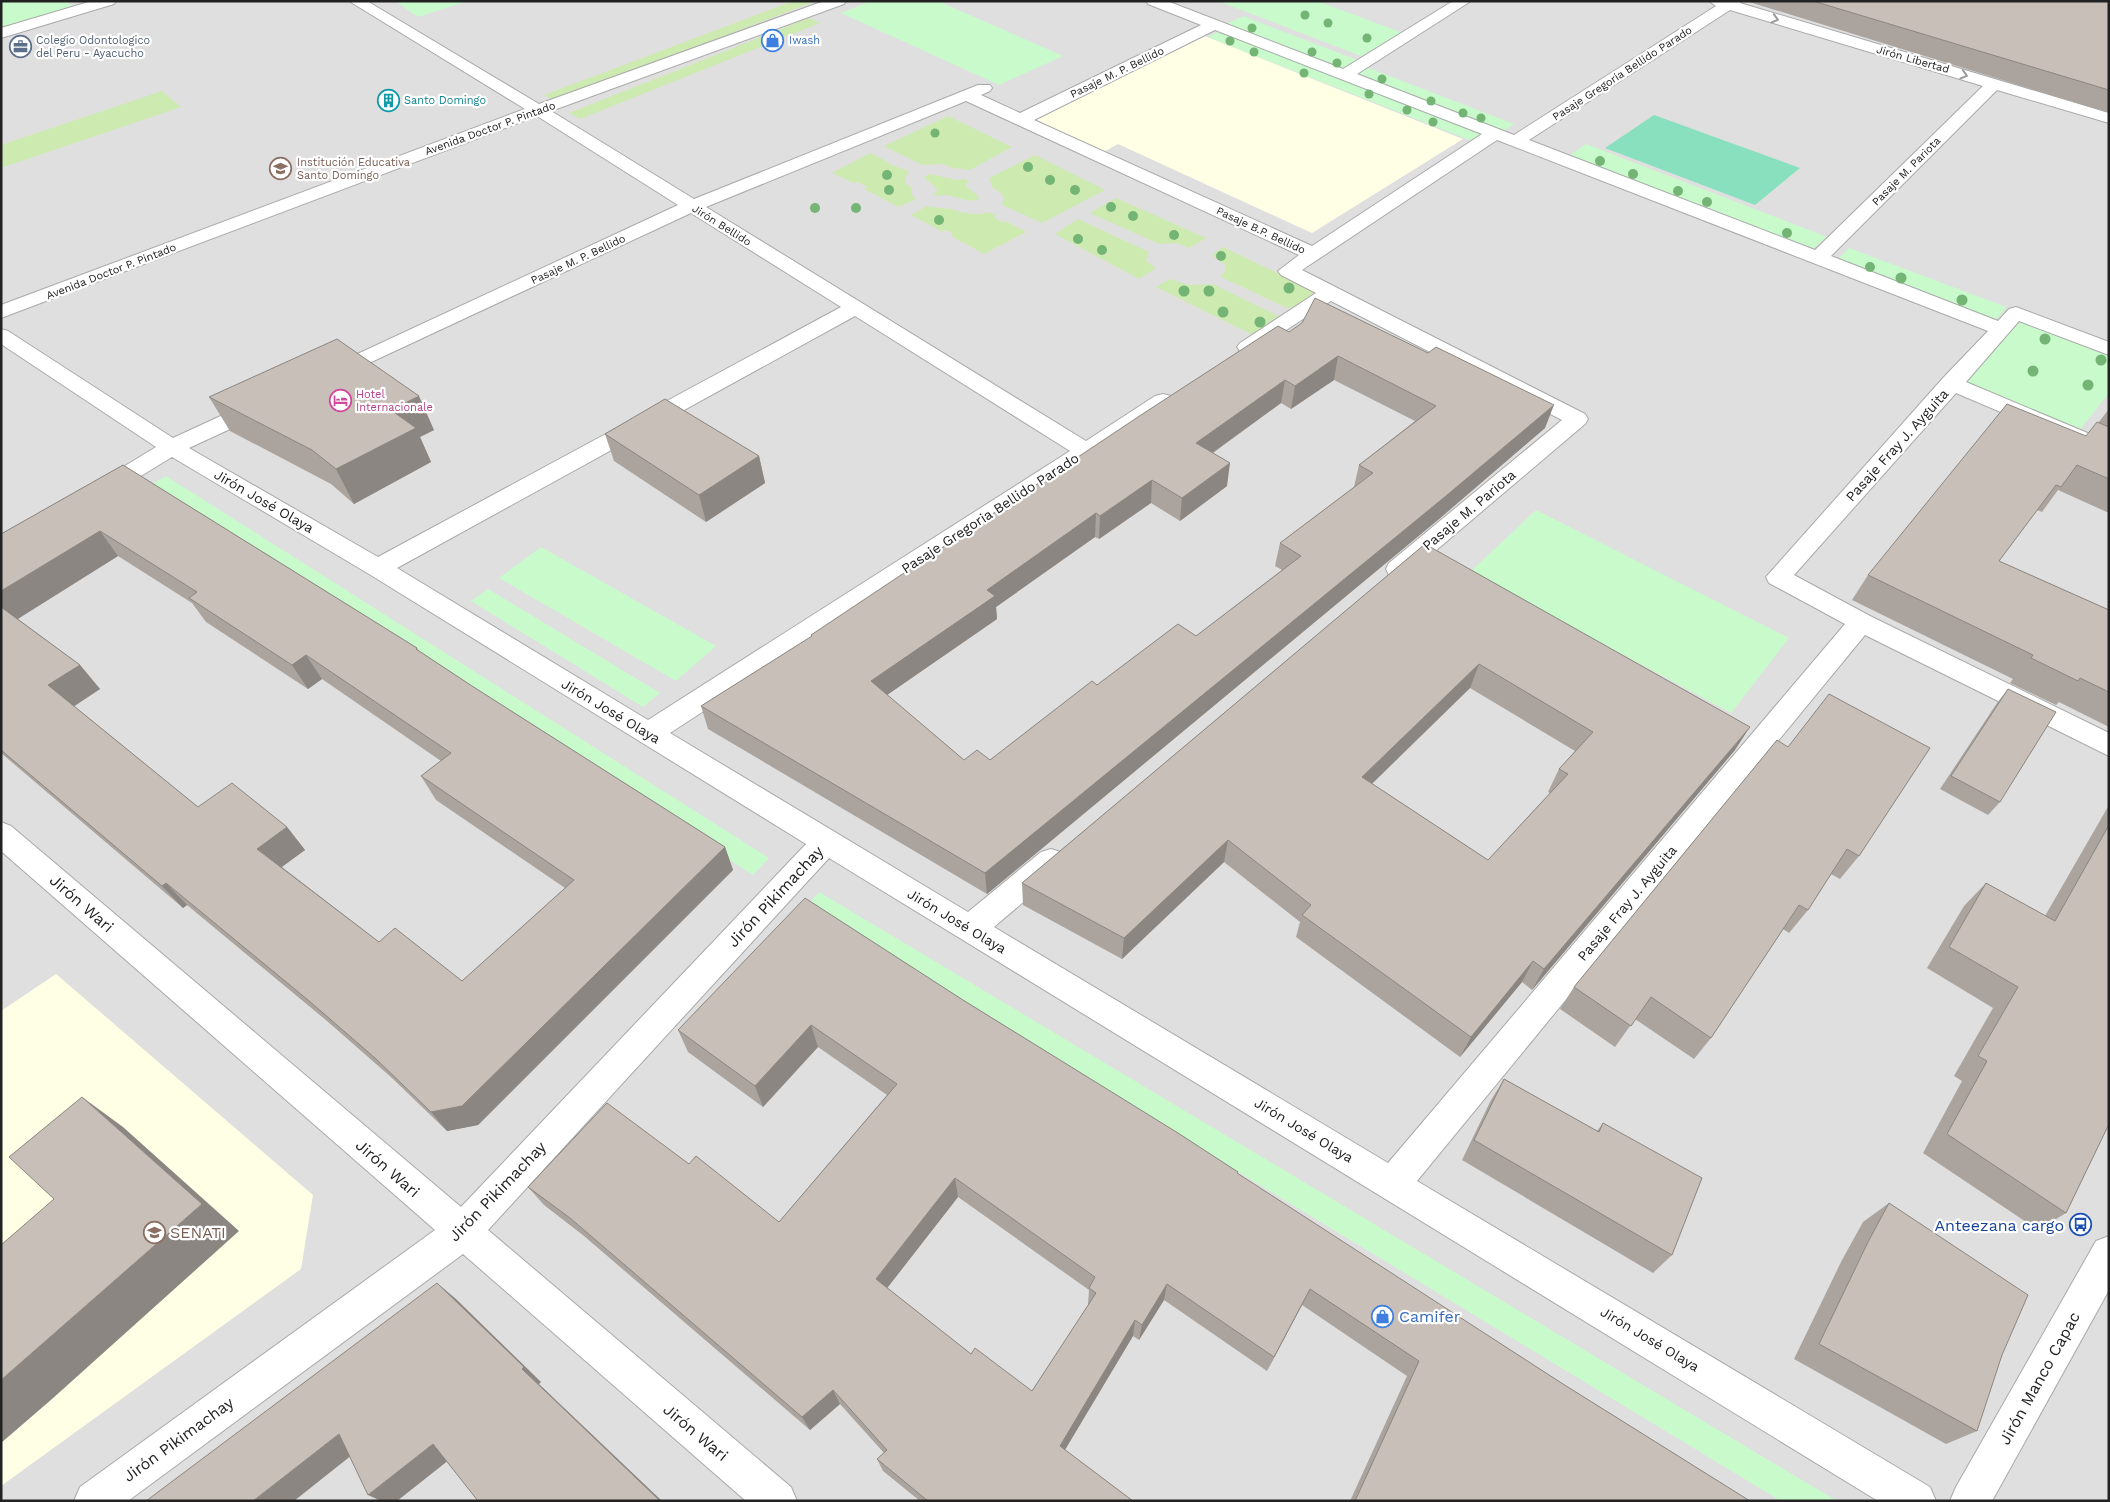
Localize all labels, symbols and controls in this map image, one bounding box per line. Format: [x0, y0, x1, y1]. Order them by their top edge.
one-way arrow [1770, 13, 1779, 23]
street label: Pasaje Gregoria Bellido Parado [1550, 23, 1694, 123]
shop icon: Iwash [761, 28, 785, 52]
office icon: Colegio Odontologico del Peru - Ayacucho [8, 34, 32, 58]
place label: Colegio Odontologico del Peru - Ayacucho [36, 34, 150, 60]
place label: Iwash [789, 34, 820, 47]
street label: Jirón Libertad [1875, 43, 1951, 76]
street label: Pasaje M. P. Bellido [1068, 44, 1166, 101]
one-way arrow [1960, 69, 1968, 79]
building icon: Santo Domingo [376, 88, 400, 112]
place label: Santo Domingo [404, 94, 486, 107]
street label: Avenida Doctor P. Pintado [423, 99, 557, 158]
street label: Pasaje M. Pariota [1869, 134, 1943, 208]
school or university icon: Institución Educativa Santo Domingo [269, 156, 293, 180]
place label: Institución Educativa Santo Domingo [297, 156, 410, 182]
street label: Jirón Bellido [690, 202, 754, 249]
street label: Pasaje B.P. Bellido [1214, 204, 1307, 257]
street label: Pasaje M. P. Bellido [529, 232, 628, 287]
street label: Avenida Doctor P. Pintado [44, 241, 178, 302]
street label: Pasaje Fray J. Ayguita [1842, 385, 1952, 504]
hotel icon: Hotel Internacionale [328, 388, 352, 412]
place label: Hotel Internacionale [356, 388, 433, 414]
street label: Pasaje Gregoria Bellido Parado [898, 450, 1082, 576]
street label: Jirón José Olaya [211, 466, 317, 536]
street label: Pasaje M. Pariota [1419, 466, 1519, 554]
street label: Jirón José Olaya [559, 675, 663, 747]
street label: Jirón Pikimachay [723, 841, 828, 951]
street label: Pasaje Fray J. Ayguita [1574, 842, 1680, 964]
street label: Jirón Wari [46, 870, 118, 936]
street label: Jirón José Olaya [905, 885, 1009, 957]
street label: Jirón José Olaya [1252, 1094, 1356, 1166]
street label: Jirón Wari [352, 1135, 424, 1201]
street label: Jirón Pikimachay [445, 1137, 550, 1245]
bus stop icon: Anteezana cargo [2068, 1213, 2092, 1237]
place label: Anteezana cargo [1935, 1216, 2064, 1235]
school or university icon: SENATI [142, 1220, 166, 1244]
place label: SENATI [170, 1223, 226, 1242]
street label: Jirón José Olaya [1598, 1303, 1702, 1375]
shop icon: Camifer [1371, 1304, 1395, 1328]
place label: Camifer [1399, 1307, 1461, 1326]
street label: Jirón Manco Capac [1995, 1308, 2084, 1448]
street label: Jirón Pikimachay [119, 1393, 238, 1486]
street label: Jirón Wari [659, 1400, 732, 1465]

